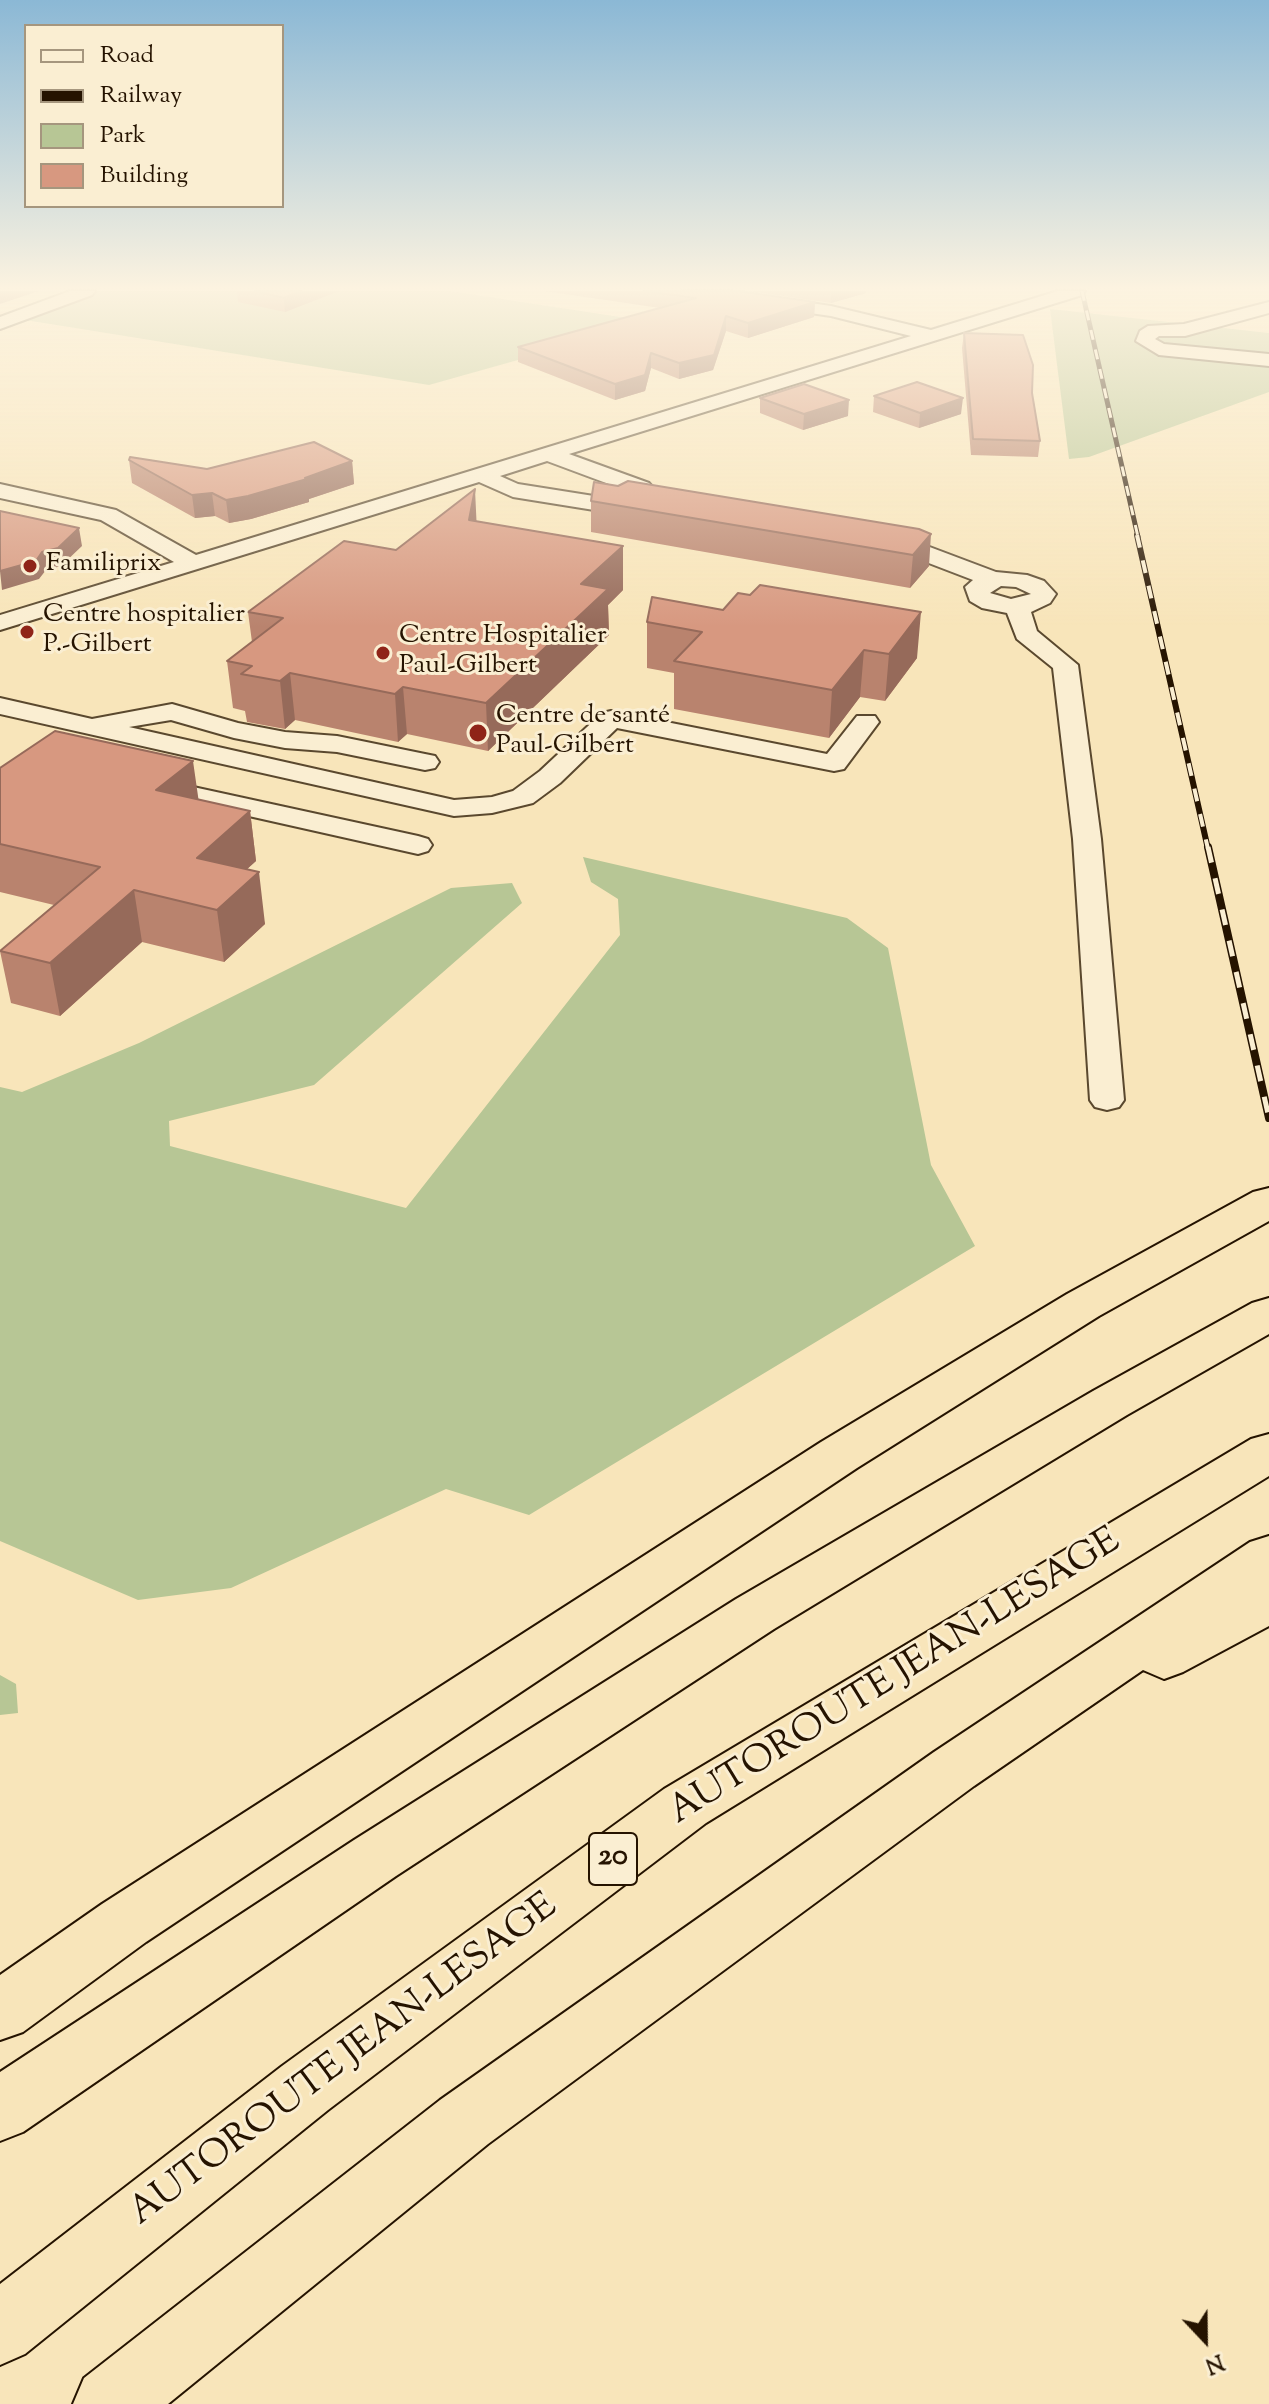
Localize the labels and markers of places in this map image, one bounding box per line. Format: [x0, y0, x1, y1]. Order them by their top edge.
place label: Familiprix [46, 550, 161, 582]
marker: Familiprix [21, 557, 39, 575]
place label: Centre hospitalier P.-Gilbert [43, 601, 245, 662]
place label: Centre Hospitalier Paul-Gilbert [399, 622, 607, 684]
marker: Centre hospitalier P.-Gilbert [18, 623, 36, 641]
marker: Centre Hospitalier Paul-Gilbert [374, 644, 392, 662]
place label: Centre de santé Paul-Gilbert [496, 702, 670, 764]
marker: Centre de santé Paul-Gilbert [467, 722, 489, 744]

